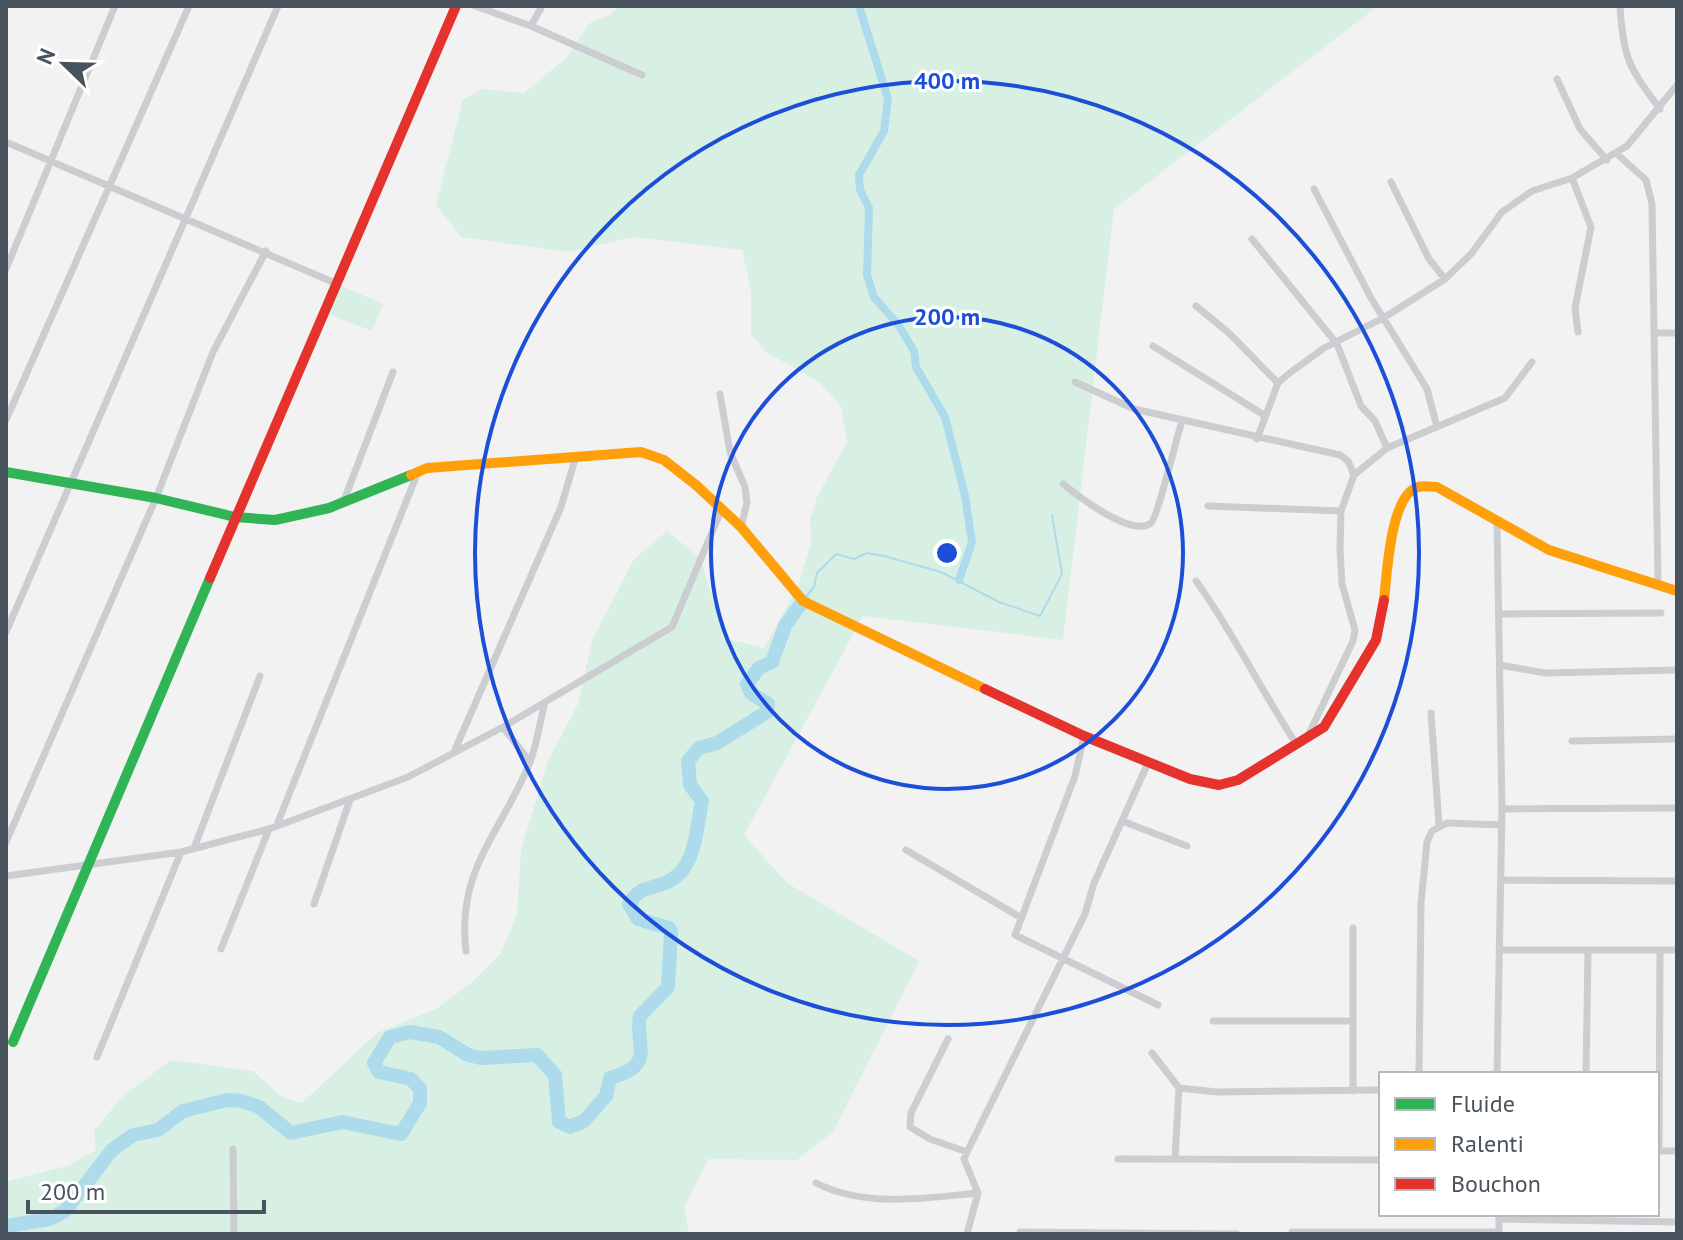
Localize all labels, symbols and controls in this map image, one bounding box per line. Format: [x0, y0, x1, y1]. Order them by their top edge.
north arrow [24, 24, 104, 104]
text: N [30, 44, 61, 68]
text: 400 m [914, 65, 980, 96]
text: 200 m [914, 301, 980, 332]
centre of rings [933, 539, 961, 567]
legend [1379, 1072, 1659, 1216]
text: Fluide [1451, 1088, 1515, 1119]
text: Ralenti [1451, 1128, 1524, 1159]
scale bar [28, 1164, 264, 1214]
text: Bouchon [1451, 1168, 1541, 1199]
text: 200 m [40, 1176, 105, 1207]

